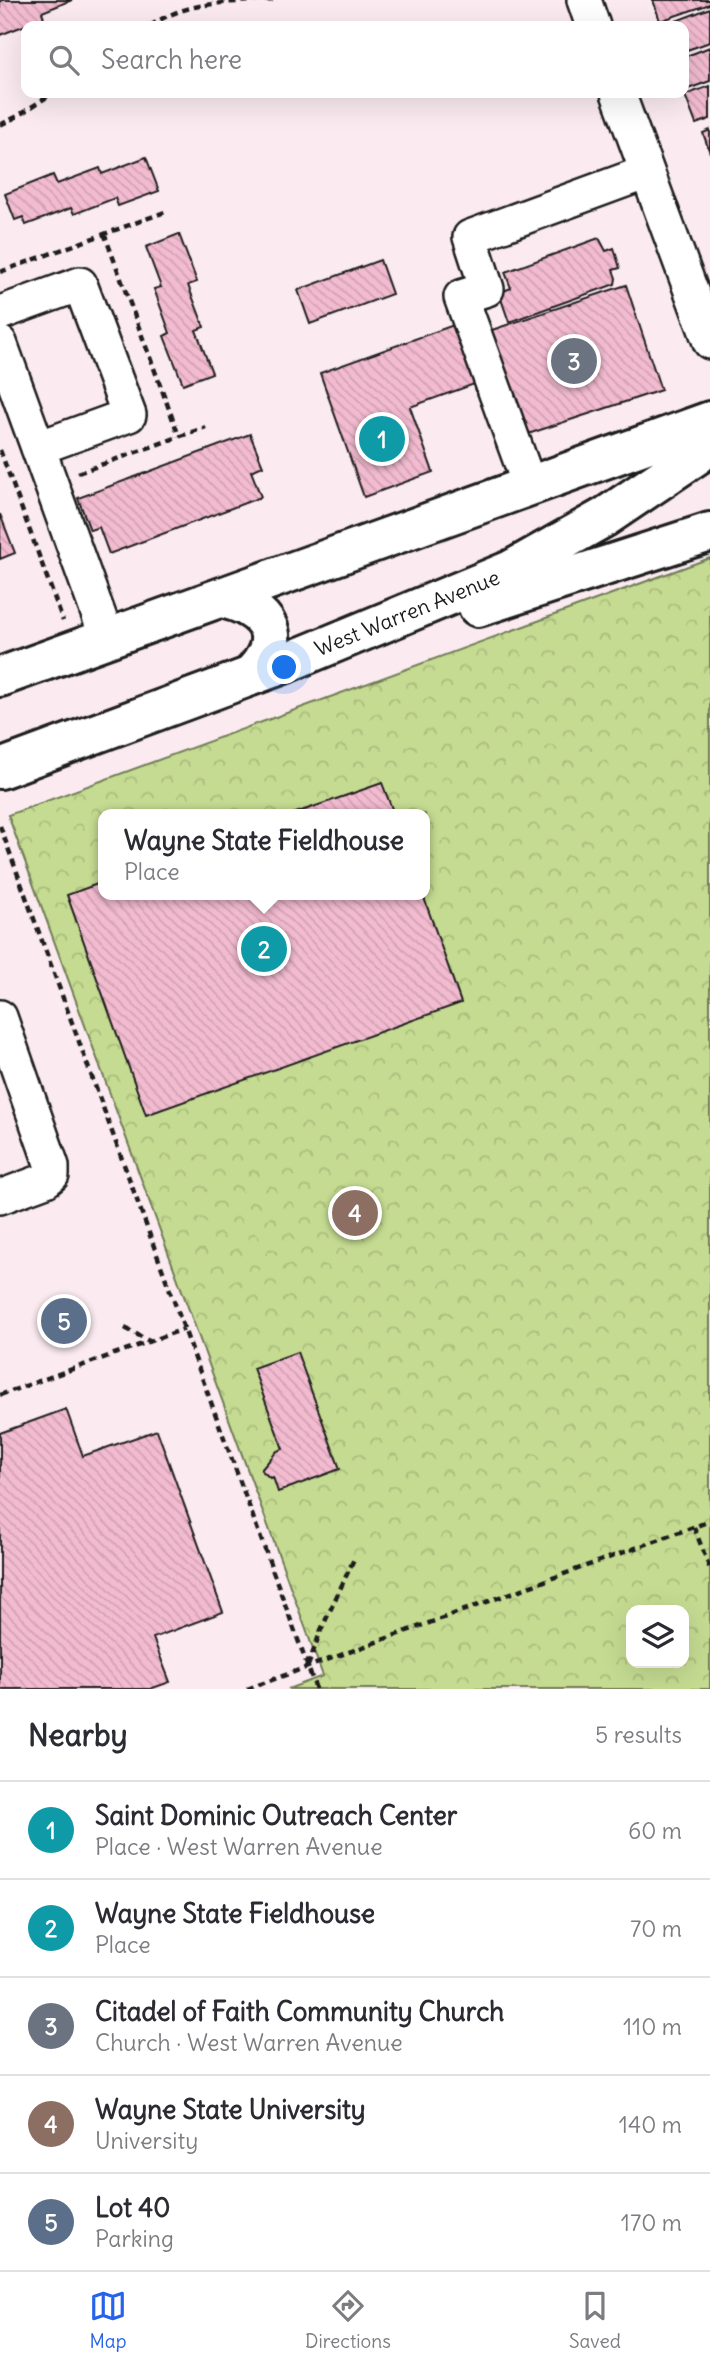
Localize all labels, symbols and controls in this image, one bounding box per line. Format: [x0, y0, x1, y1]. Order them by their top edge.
search box [21, 21, 689, 98]
icon: search [45, 41, 83, 79]
text: Search here [101, 43, 242, 76]
pin: 3 [551, 335, 597, 387]
pin: 1 [359, 413, 405, 465]
street label: West Warren Avenue [311, 564, 503, 662]
your location [267, 650, 301, 684]
popup [98, 809, 430, 900]
text: Wayne State Fieldhouse [124, 824, 404, 857]
text: Place [124, 857, 180, 886]
pin: 2 [241, 923, 287, 975]
pin: 4 [332, 1187, 378, 1239]
pin: 5 [41, 1295, 87, 1347]
map controls [626, 1605, 689, 1668]
button: layers [626, 1605, 689, 1668]
text: Nearby [28, 1716, 128, 1754]
text: 5 results [595, 1720, 682, 1749]
text: Saint Dominic Outreach Center [95, 1799, 457, 1832]
text: 1 [46, 1816, 56, 1845]
text: 60 m [628, 1816, 682, 1845]
text: Place · West Warren Avenue [95, 1832, 383, 1861]
text: Wayne State Fieldhouse [95, 1897, 375, 1930]
text: 2 [45, 1914, 57, 1943]
text: 70 m [630, 1914, 682, 1943]
text: Place [95, 1930, 151, 1959]
text: Citadel of Faith Community Church [95, 1995, 504, 2028]
text: 3 [44, 2012, 58, 2041]
text: 110 m [623, 2012, 682, 2041]
text: Church · West Warren Avenue [95, 2028, 403, 2057]
text: Wayne State University [95, 2093, 366, 2126]
text: 4 [44, 2110, 58, 2139]
text: 140 m [619, 2110, 682, 2139]
text: University [95, 2126, 198, 2155]
text: Lot 40 [95, 2191, 170, 2224]
text: 5 [44, 2208, 58, 2237]
text: 170 m [621, 2208, 682, 2237]
text: Parking [95, 2224, 174, 2253]
tab: Map [89, 2287, 127, 2353]
tab: Directions [305, 2287, 391, 2353]
tab: Saved [569, 2287, 621, 2353]

